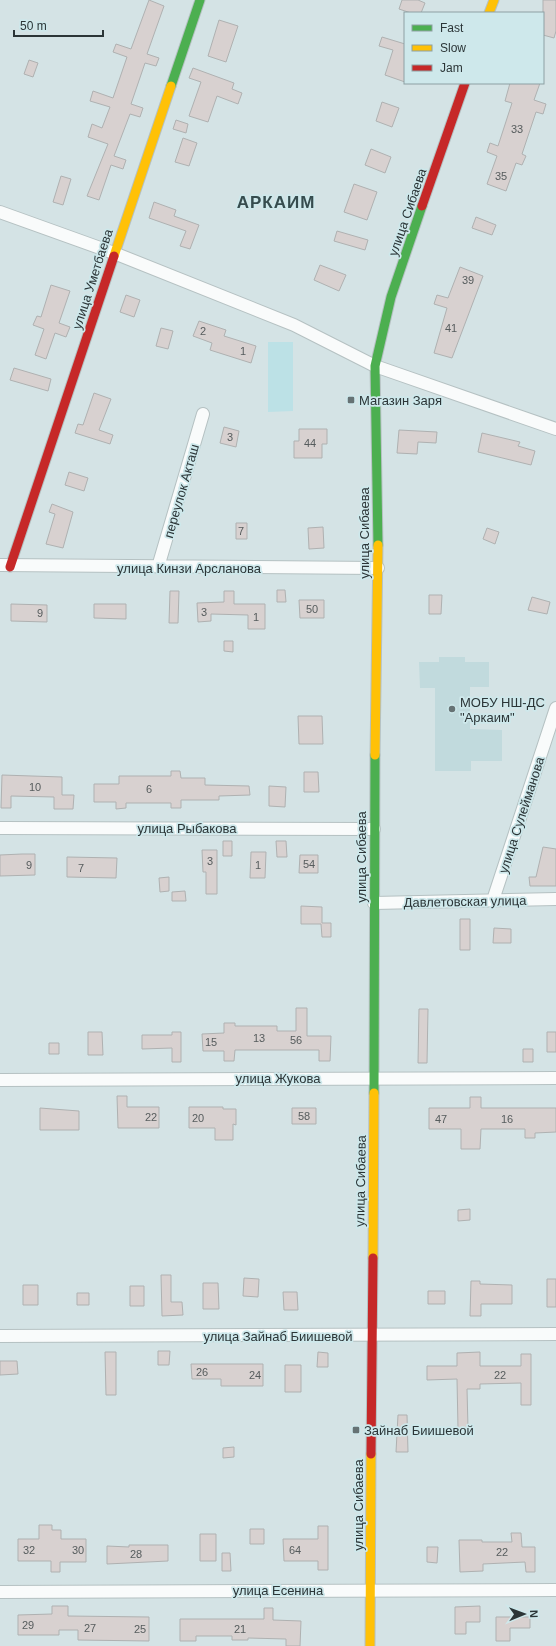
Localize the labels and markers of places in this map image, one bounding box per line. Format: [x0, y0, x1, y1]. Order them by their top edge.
place label: Магазин Заря [359, 393, 442, 408]
marker: Магазин Заря [346, 395, 356, 405]
place label: МОБУ НШ-ДС "Аркаим" [460, 695, 545, 725]
marker: МОБУ НШ-ДС "Аркаим" [447, 704, 457, 714]
place label: Зайнаб Биишевой [364, 1423, 474, 1438]
marker: Зайнаб Биишевой [351, 1425, 361, 1435]

